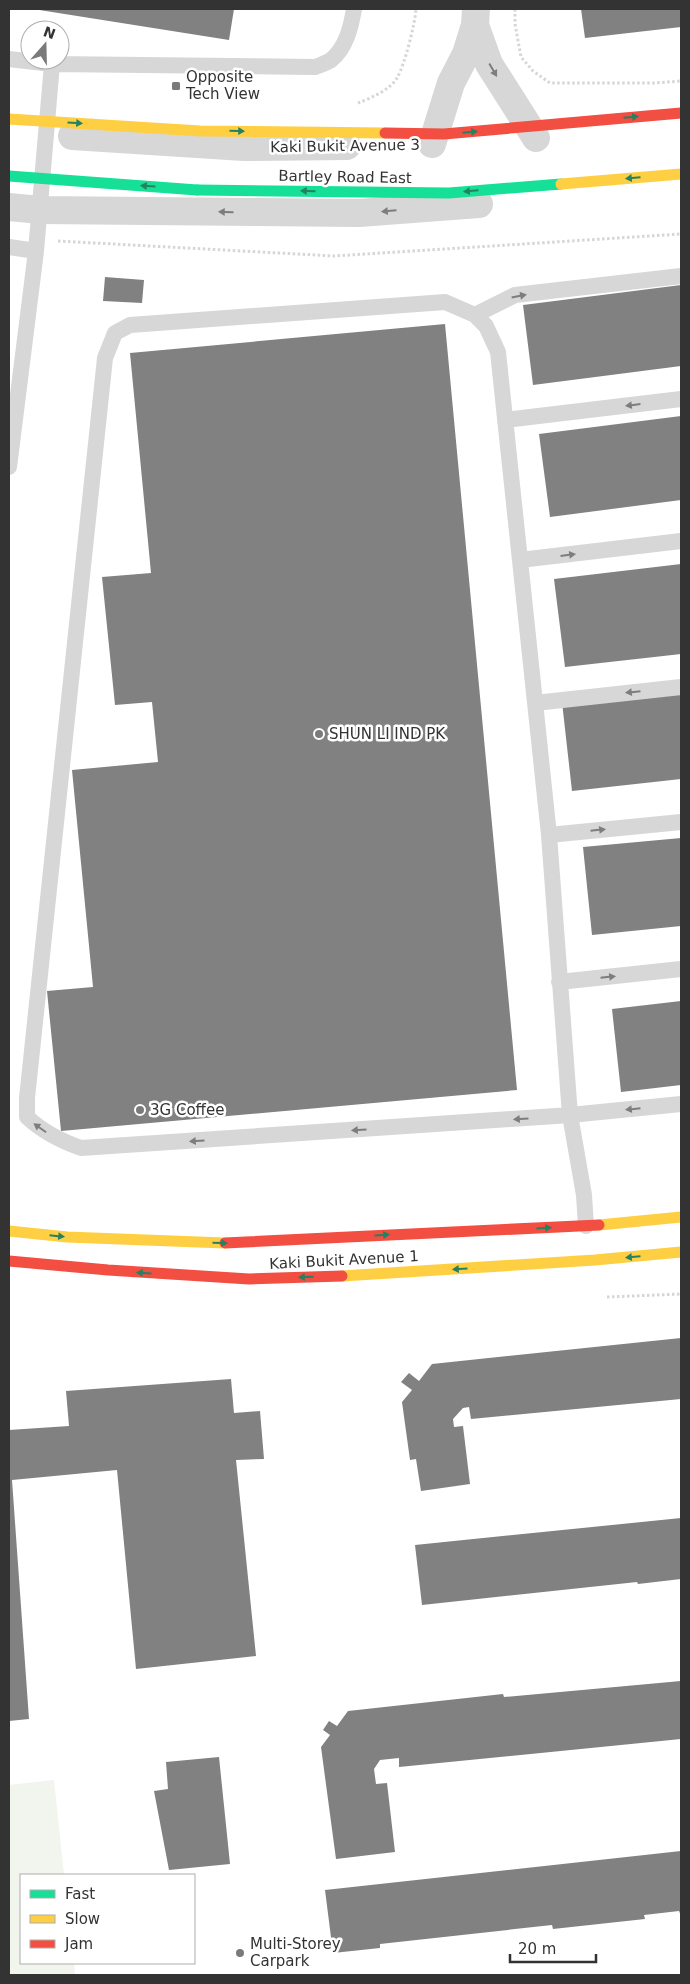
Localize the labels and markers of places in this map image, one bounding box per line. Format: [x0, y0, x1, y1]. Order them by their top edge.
place label: Opposite Tech View [185, 68, 260, 103]
marker: Opposite Tech View [170, 80, 182, 92]
place label: SHUN LI IND PK [329, 725, 446, 743]
marker: SHUN LI IND PK [313, 728, 325, 740]
place label: 3G Coffee [150, 1101, 224, 1119]
marker: 3G Coffee [134, 1104, 146, 1116]
place label: Multi-Storey Carpark [250, 1935, 341, 1970]
marker: Multi-Storey Carpark [234, 1947, 246, 1959]

